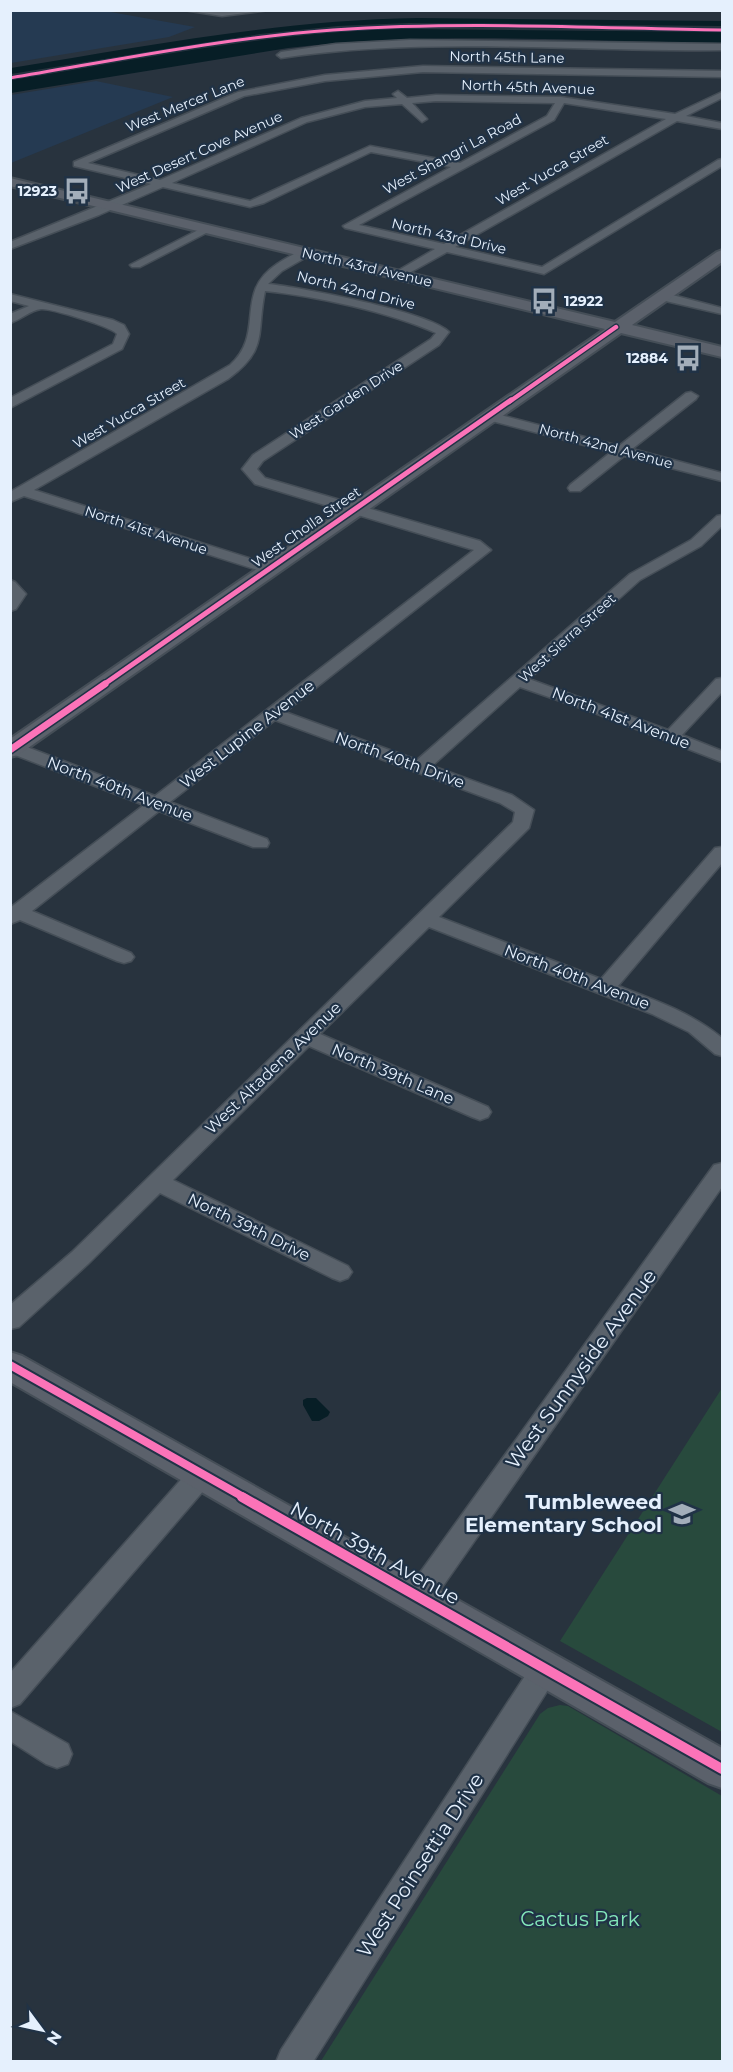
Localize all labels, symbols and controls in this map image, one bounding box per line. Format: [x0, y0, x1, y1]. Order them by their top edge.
street label: North 45th Lane [449, 47, 565, 67]
street label: West Mercer Lane [123, 72, 247, 136]
street label: North 45th Avenue [461, 76, 595, 98]
street label: West Desert Cove Avenue [113, 107, 285, 197]
street label: West Shangri La Road [380, 110, 524, 198]
street label: West Yucca Street [492, 130, 612, 210]
bus stop icon: 12923 [62, 176, 92, 206]
place label: 12923 [18, 182, 57, 200]
street label: North 43rd Drive [390, 214, 508, 258]
street label: North 43rd Avenue [300, 243, 434, 291]
street label: North 42nd Drive [295, 267, 417, 313]
bus stop icon: 12922 [529, 286, 559, 316]
place label: 12922 [564, 292, 603, 310]
bus stop icon: 12884 [673, 343, 703, 373]
place label: 12884 [626, 349, 668, 367]
street label: West Garden Drive [286, 357, 406, 443]
street label: West Yucca Street [69, 373, 189, 453]
street label: North 42nd Avenue [537, 420, 675, 472]
street label: West Cholla Street [248, 482, 364, 571]
street label: North 41st Avenue [82, 502, 210, 558]
street label: West Sierra Street [515, 589, 620, 687]
street label: West Lupine Avenue [176, 676, 318, 792]
street label: North 41st Avenue [549, 683, 693, 753]
street label: North 40th Drive [333, 728, 467, 792]
street label: North 40th Avenue [45, 752, 195, 826]
street label: North 40th Avenue [502, 940, 652, 1014]
street label: West Altadena Avenue [201, 998, 345, 1138]
street label: North 39th Lane [329, 1040, 457, 1108]
street label: North 39th Drive [185, 1189, 313, 1265]
street label: West Sunnyside Avenue [500, 1264, 662, 1474]
place label: Tumbleweed Elementary School [465, 1490, 662, 1537]
street label: North 39th Avenue [286, 1496, 464, 1610]
school or university icon: Tumbleweed Elementary School [667, 1499, 697, 1529]
street label: West Poinsettia Drive [352, 1769, 488, 1961]
park label: Cactus Park [520, 1907, 640, 1931]
north arrow [12, 2000, 72, 2060]
text: N [43, 2027, 66, 2048]

